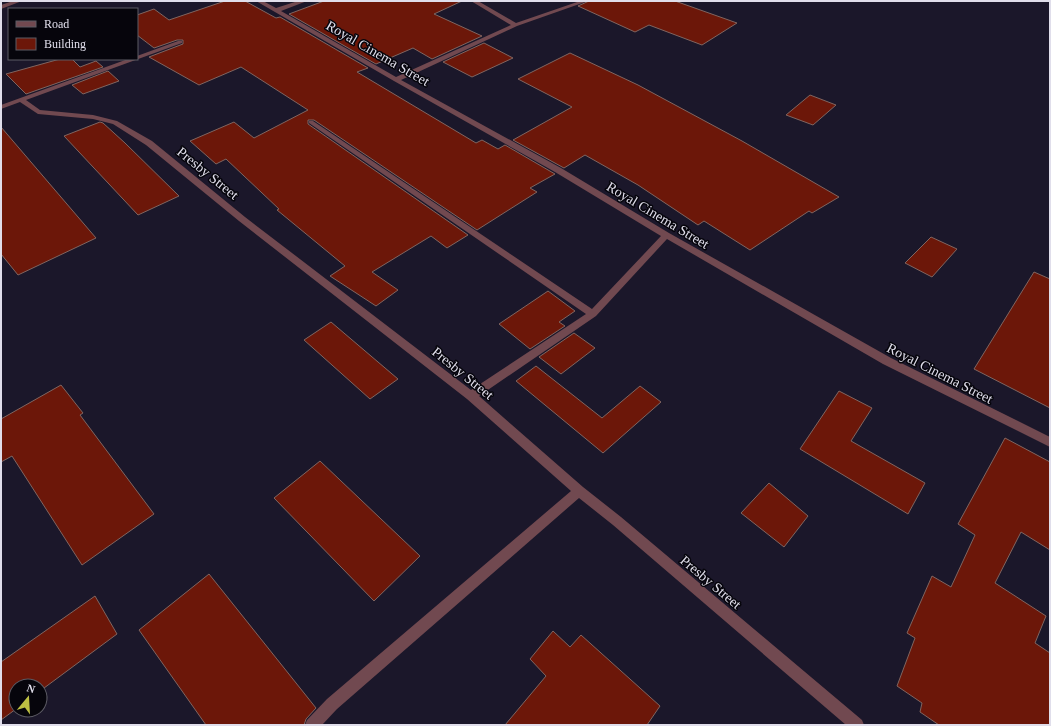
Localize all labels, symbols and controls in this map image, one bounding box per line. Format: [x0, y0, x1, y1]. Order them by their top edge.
legend [8, 8, 138, 60]
text: Road [44, 17, 69, 31]
street label: Royal Cinema Street [323, 18, 432, 89]
text: Building [44, 37, 86, 51]
street label: Presby Street [174, 144, 241, 203]
street label: Royal Cinema Street [604, 179, 712, 252]
street label: Royal Cinema Street [884, 340, 995, 407]
street label: Presby Street [429, 344, 496, 403]
street label: Presby Street [677, 553, 744, 612]
north arrow [8, 678, 48, 718]
text: N [25, 682, 37, 695]

